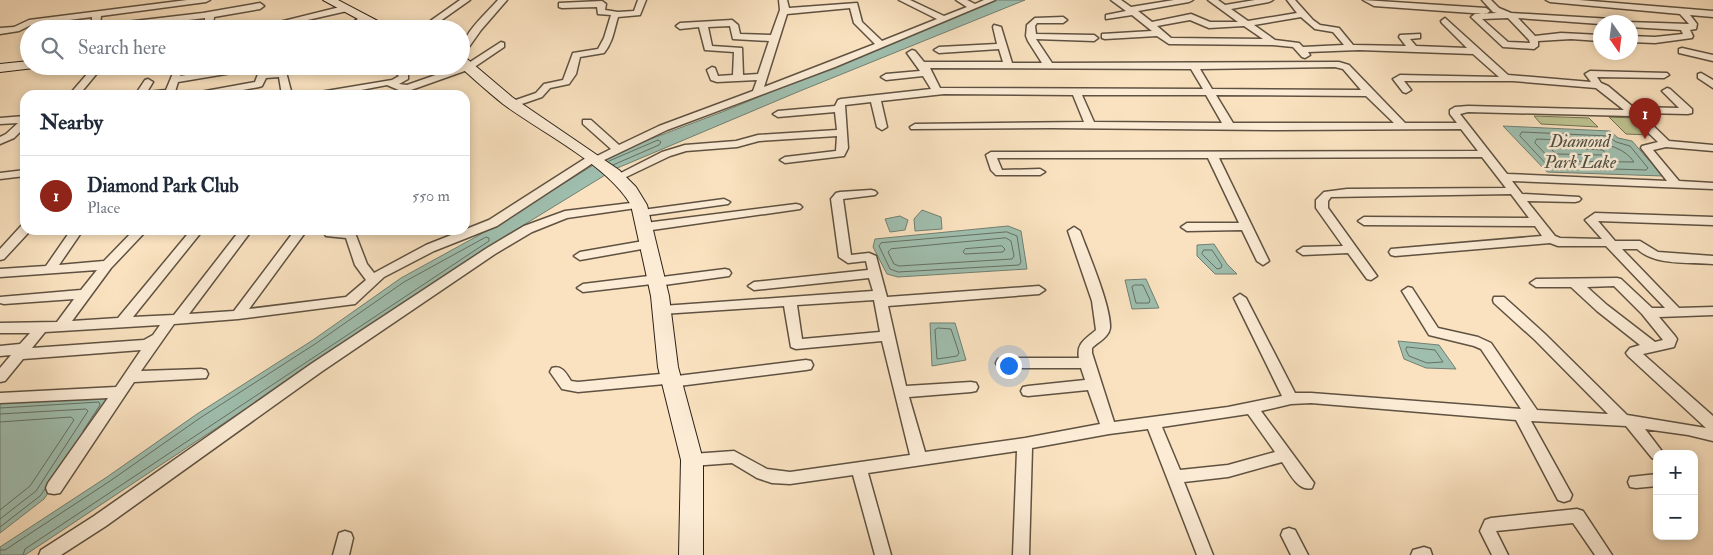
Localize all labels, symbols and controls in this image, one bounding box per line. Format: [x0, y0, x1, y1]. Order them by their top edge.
north arrow [1593, 15, 1638, 60]
search box [20, 20, 470, 75]
icon: search [38, 34, 66, 62]
text: Search here [78, 36, 166, 60]
pin: 1 [1629, 98, 1661, 139]
text: Nearby [40, 109, 103, 136]
water label: Diamond Park Lake [1543, 130, 1617, 174]
text: Diamond Park Club [87, 174, 239, 198]
text: 1 [53, 186, 59, 206]
text: 550 m [412, 186, 450, 206]
text: Place [87, 198, 120, 218]
your location [996, 353, 1022, 379]
map controls [1653, 450, 1698, 540]
button: + [1653, 450, 1698, 495]
button: − [1653, 495, 1698, 540]

